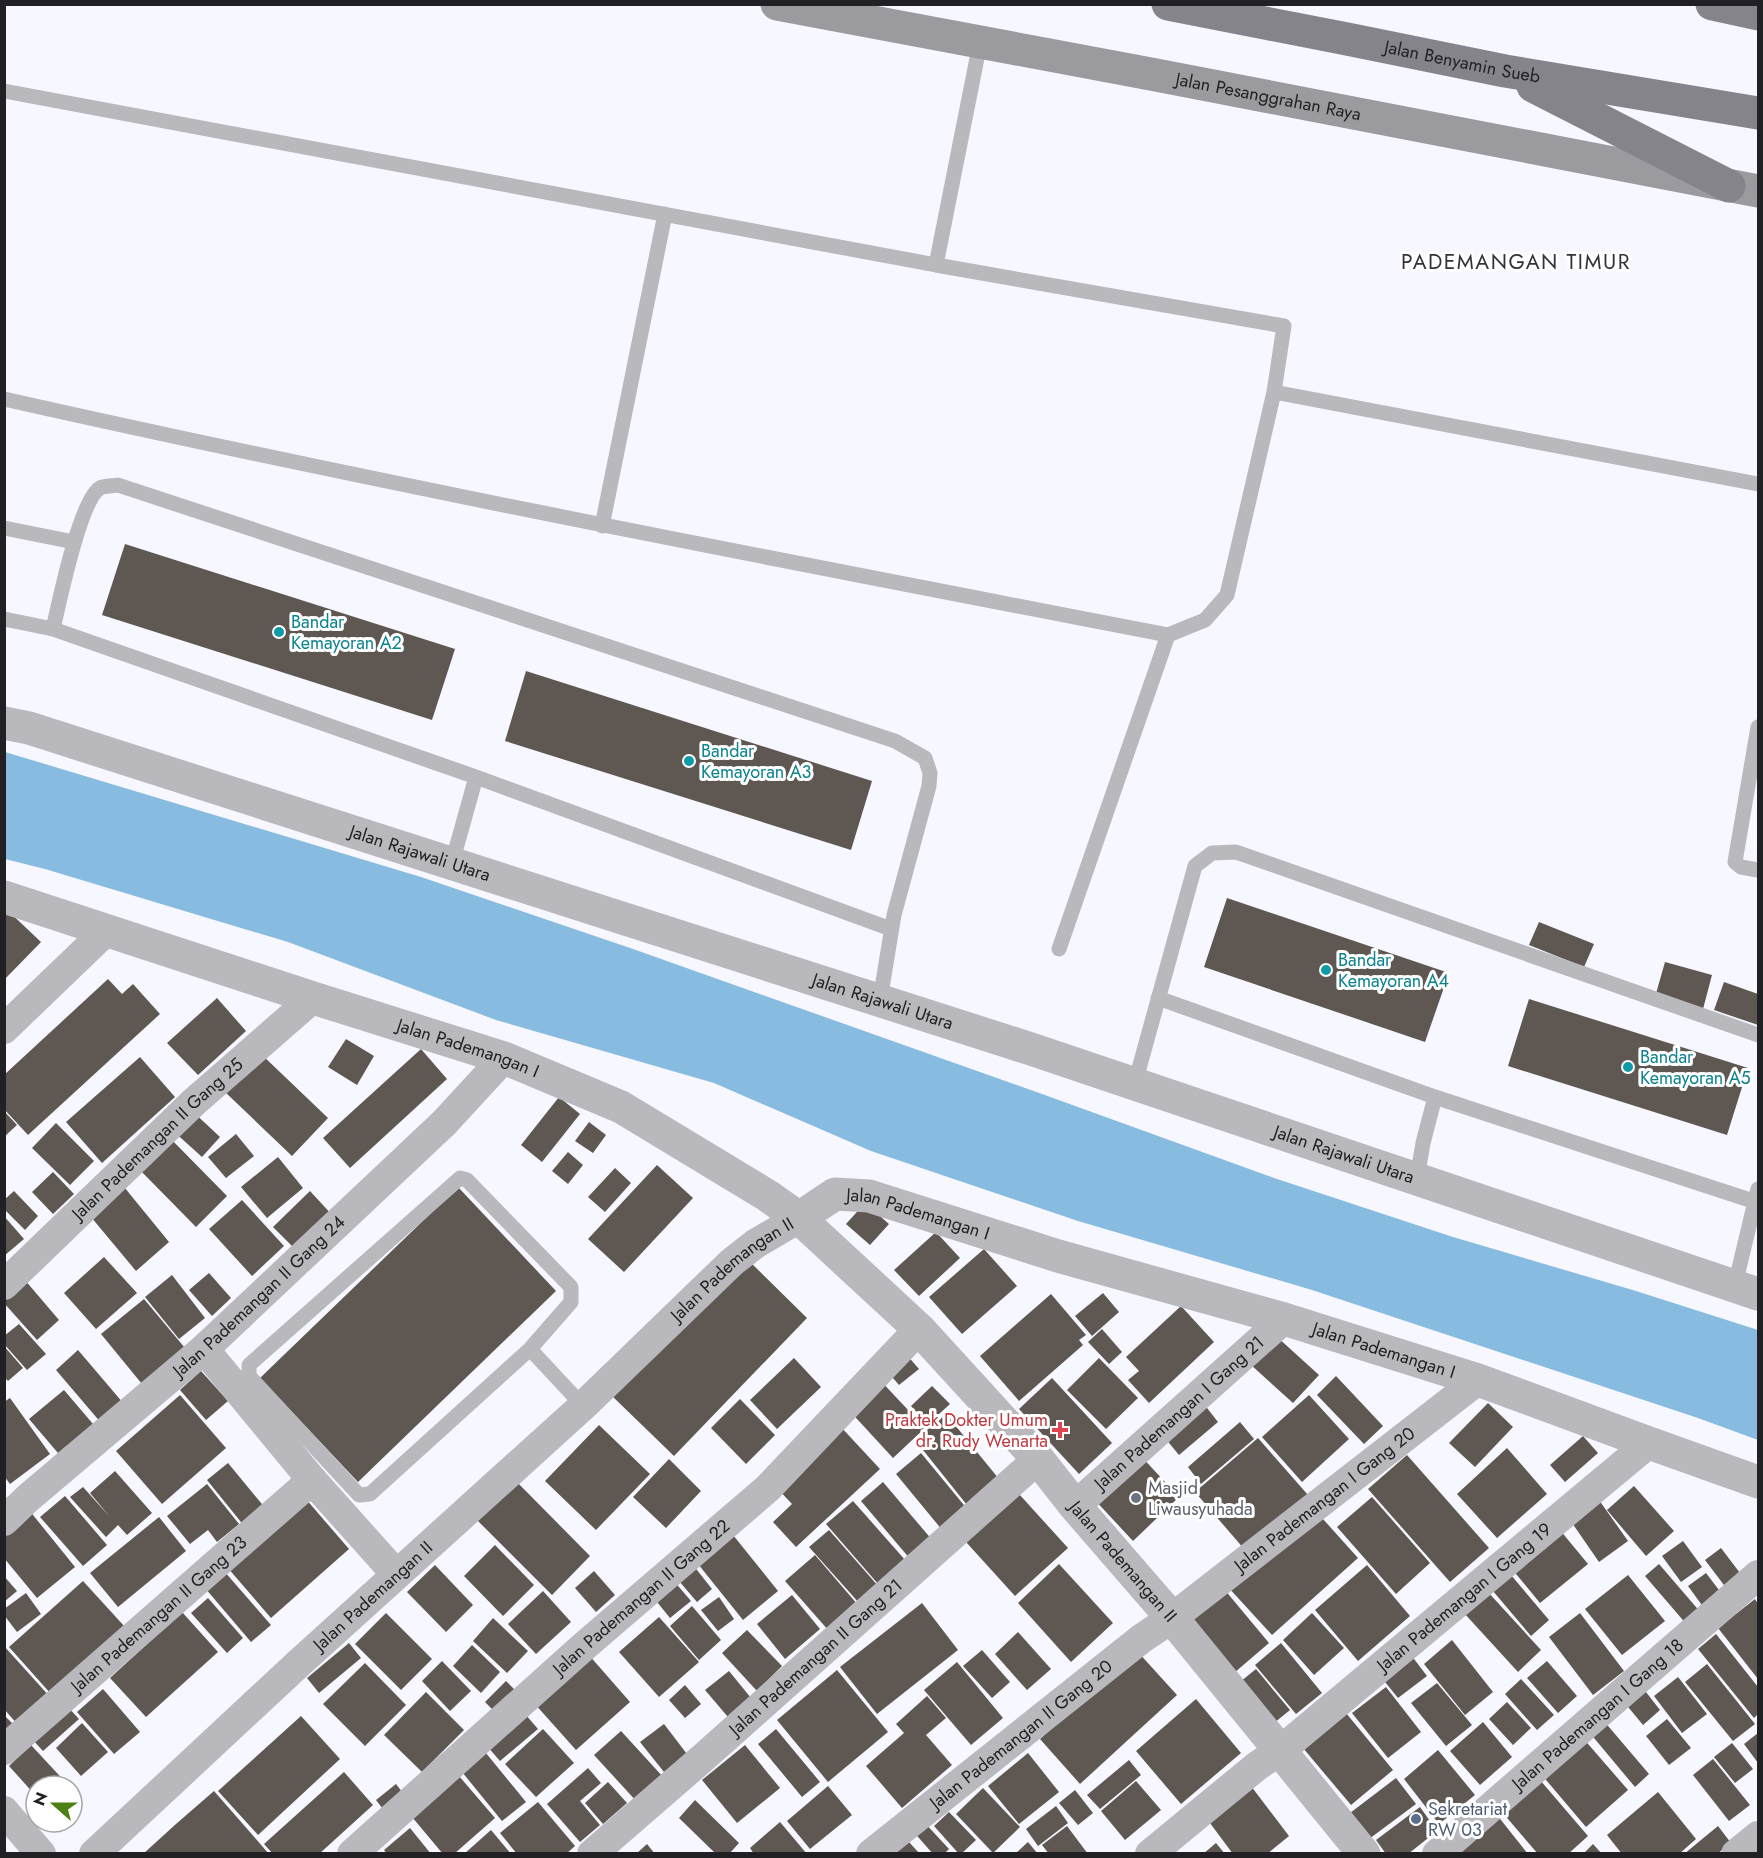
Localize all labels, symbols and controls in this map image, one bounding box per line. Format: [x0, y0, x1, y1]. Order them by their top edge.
street label: Jalan Benyamin Sueb [1380, 33, 1542, 90]
street label: Jalan Pesanggrahan Raya [1171, 66, 1363, 127]
district label: PADEMANGAN TIMUR [1401, 247, 1631, 277]
place label: Bandar Kemayoran A2 [291, 609, 402, 656]
marker: Bandar Kemayoran A2 [272, 625, 286, 639]
place label: Bandar Kemayoran A3 [701, 738, 812, 785]
marker: Bandar Kemayoran A3 [682, 754, 696, 768]
street label: Jalan Rajawali Utara [344, 818, 494, 888]
place label: Bandar Kemayoran A4 [1338, 947, 1449, 994]
marker: Bandar Kemayoran A4 [1319, 963, 1333, 977]
street label: Jalan Rajawali Utara [807, 966, 957, 1036]
street label: Jalan Pademangan I [392, 1012, 543, 1084]
place label: Bandar Kemayoran A5 [1640, 1044, 1751, 1091]
street label: Jalan Pademangan II Gang 25 [65, 1052, 249, 1227]
marker: Bandar Kemayoran A5 [1621, 1060, 1635, 1074]
street label: Jalan Rajawali Utara [1268, 1118, 1418, 1190]
street label: Jalan Pademangan I [844, 1182, 993, 1247]
street label: Jalan Pademangan II Gang 24 [166, 1210, 351, 1384]
street label: Jalan Pademangan II [663, 1211, 799, 1329]
street label: Jalan Pademangan I [1307, 1315, 1459, 1385]
street label: Jalan Pademangan I Gang 21 [1087, 1330, 1270, 1497]
place label: Praktek Dokter Umum dr. Rudy Wenarta [885, 1407, 1048, 1454]
street label: Jalan Pademangan I Gang 20 [1227, 1420, 1421, 1579]
marker: Praktek Dokter Umum dr. Rudy Wenarta [1053, 1423, 1067, 1437]
place label: Masjid Liwausyuhada [1148, 1475, 1253, 1522]
marker: Masjid Liwausyuhada [1129, 1491, 1143, 1505]
street label: Jalan Pademangan II [1062, 1494, 1183, 1628]
street label: Jalan Pademangan II Gang 22 [546, 1513, 736, 1682]
street label: Jalan Pademangan I Gang 19 [1370, 1517, 1557, 1679]
street label: Jalan Pademangan II Gang 23 [64, 1530, 253, 1700]
street label: Jalan Pademangan II [306, 1535, 438, 1658]
street label: Jalan Pademangan II Gang 21 [722, 1573, 908, 1743]
street label: Jalan Pademangan I Gang 18 [1505, 1632, 1689, 1797]
street label: Jalan Pademangan II Gang 20 [923, 1653, 1118, 1817]
north arrow [24, 1774, 84, 1834]
text: N [27, 1789, 53, 1809]
place label: Sekretariat RW 03 [1428, 1796, 1508, 1843]
marker: Sekretariat RW 03 [1409, 1812, 1423, 1826]

